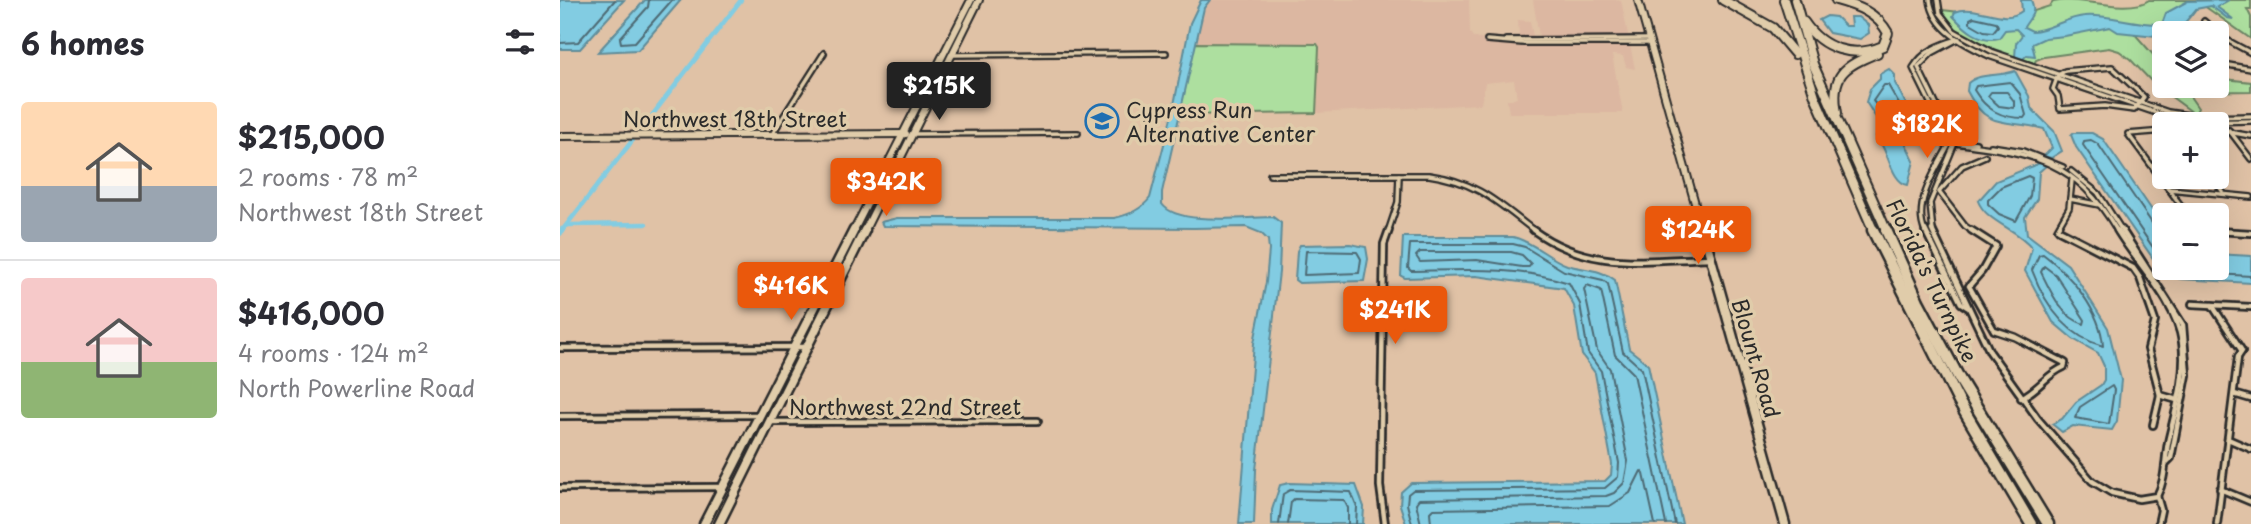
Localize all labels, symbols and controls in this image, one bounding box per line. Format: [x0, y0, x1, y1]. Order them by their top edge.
text: 6 homes [21, 20, 144, 65]
map controls [2152, 21, 2229, 280]
button: layers [2152, 21, 2229, 98]
icon: filters [501, 23, 539, 61]
pin: $215K [890, 62, 988, 122]
text: $215K [903, 67, 975, 102]
place label: Cypress Run Alternative Center [1126, 93, 1315, 149]
pin: $182K [1878, 100, 1976, 160]
street label: Northwest 18th Street [623, 102, 847, 134]
school or university icon: Cypress Run Alternative Center [1083, 102, 1121, 140]
text: $182K [1891, 105, 1963, 140]
button: + [2152, 112, 2229, 189]
text: $215,000 [238, 114, 385, 159]
icon: home [77, 130, 161, 214]
pin: $342K [837, 158, 935, 218]
text: 2 rooms · 78 m² [238, 159, 418, 194]
text: $342K [846, 163, 926, 198]
street label: Florida's Turnpike [1879, 193, 1987, 367]
text: Northwest 18th Street [238, 194, 483, 229]
button: − [2152, 203, 2229, 280]
pin: $124K [1649, 206, 1747, 266]
text: $124K [1661, 211, 1735, 246]
pin: $416K [742, 262, 840, 322]
text: $416K [754, 267, 828, 302]
pin: $241K [1346, 286, 1444, 346]
text: $416,000 [238, 290, 385, 335]
text: $241K [1359, 291, 1431, 326]
street label: Blount Road [1725, 294, 1789, 422]
icon: home [77, 306, 161, 390]
text: 4 rooms · 124 m² [238, 335, 429, 370]
text: North Powerline Road [238, 370, 475, 405]
street label: Northwest 22nd Street [789, 390, 1021, 422]

